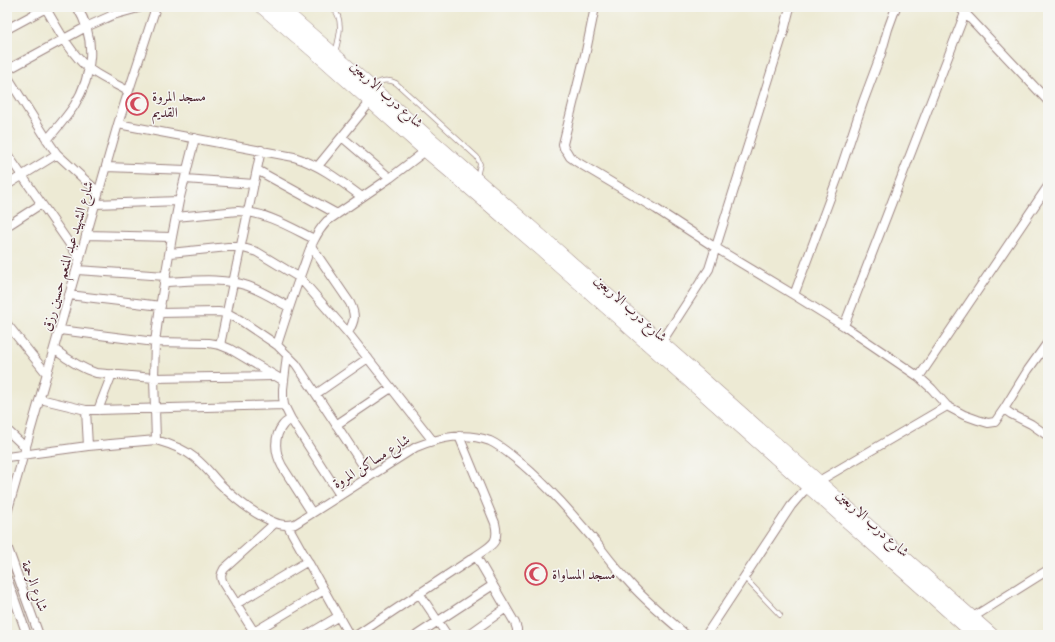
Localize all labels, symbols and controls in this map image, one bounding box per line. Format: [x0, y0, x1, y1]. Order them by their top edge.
street label: شارع درب الاربعين [345, 57, 427, 134]
place label: مسجد المروة القديم [152, 88, 206, 125]
mosque icon: مسجد المروة القديم [124, 91, 150, 117]
street label: شارع الشهيد عبد المنعم حسين رزق [38, 179, 102, 335]
street label: شارع درب الاربعين [589, 271, 671, 348]
street label: شارع مساكن المروة [329, 431, 415, 495]
street label: شارع درب الاربعين [831, 486, 913, 563]
street label: شارع الرحمة [15, 558, 52, 615]
mosque icon: مسجد المساواة [523, 561, 549, 587]
place label: مسجد المساواة [552, 566, 615, 583]

